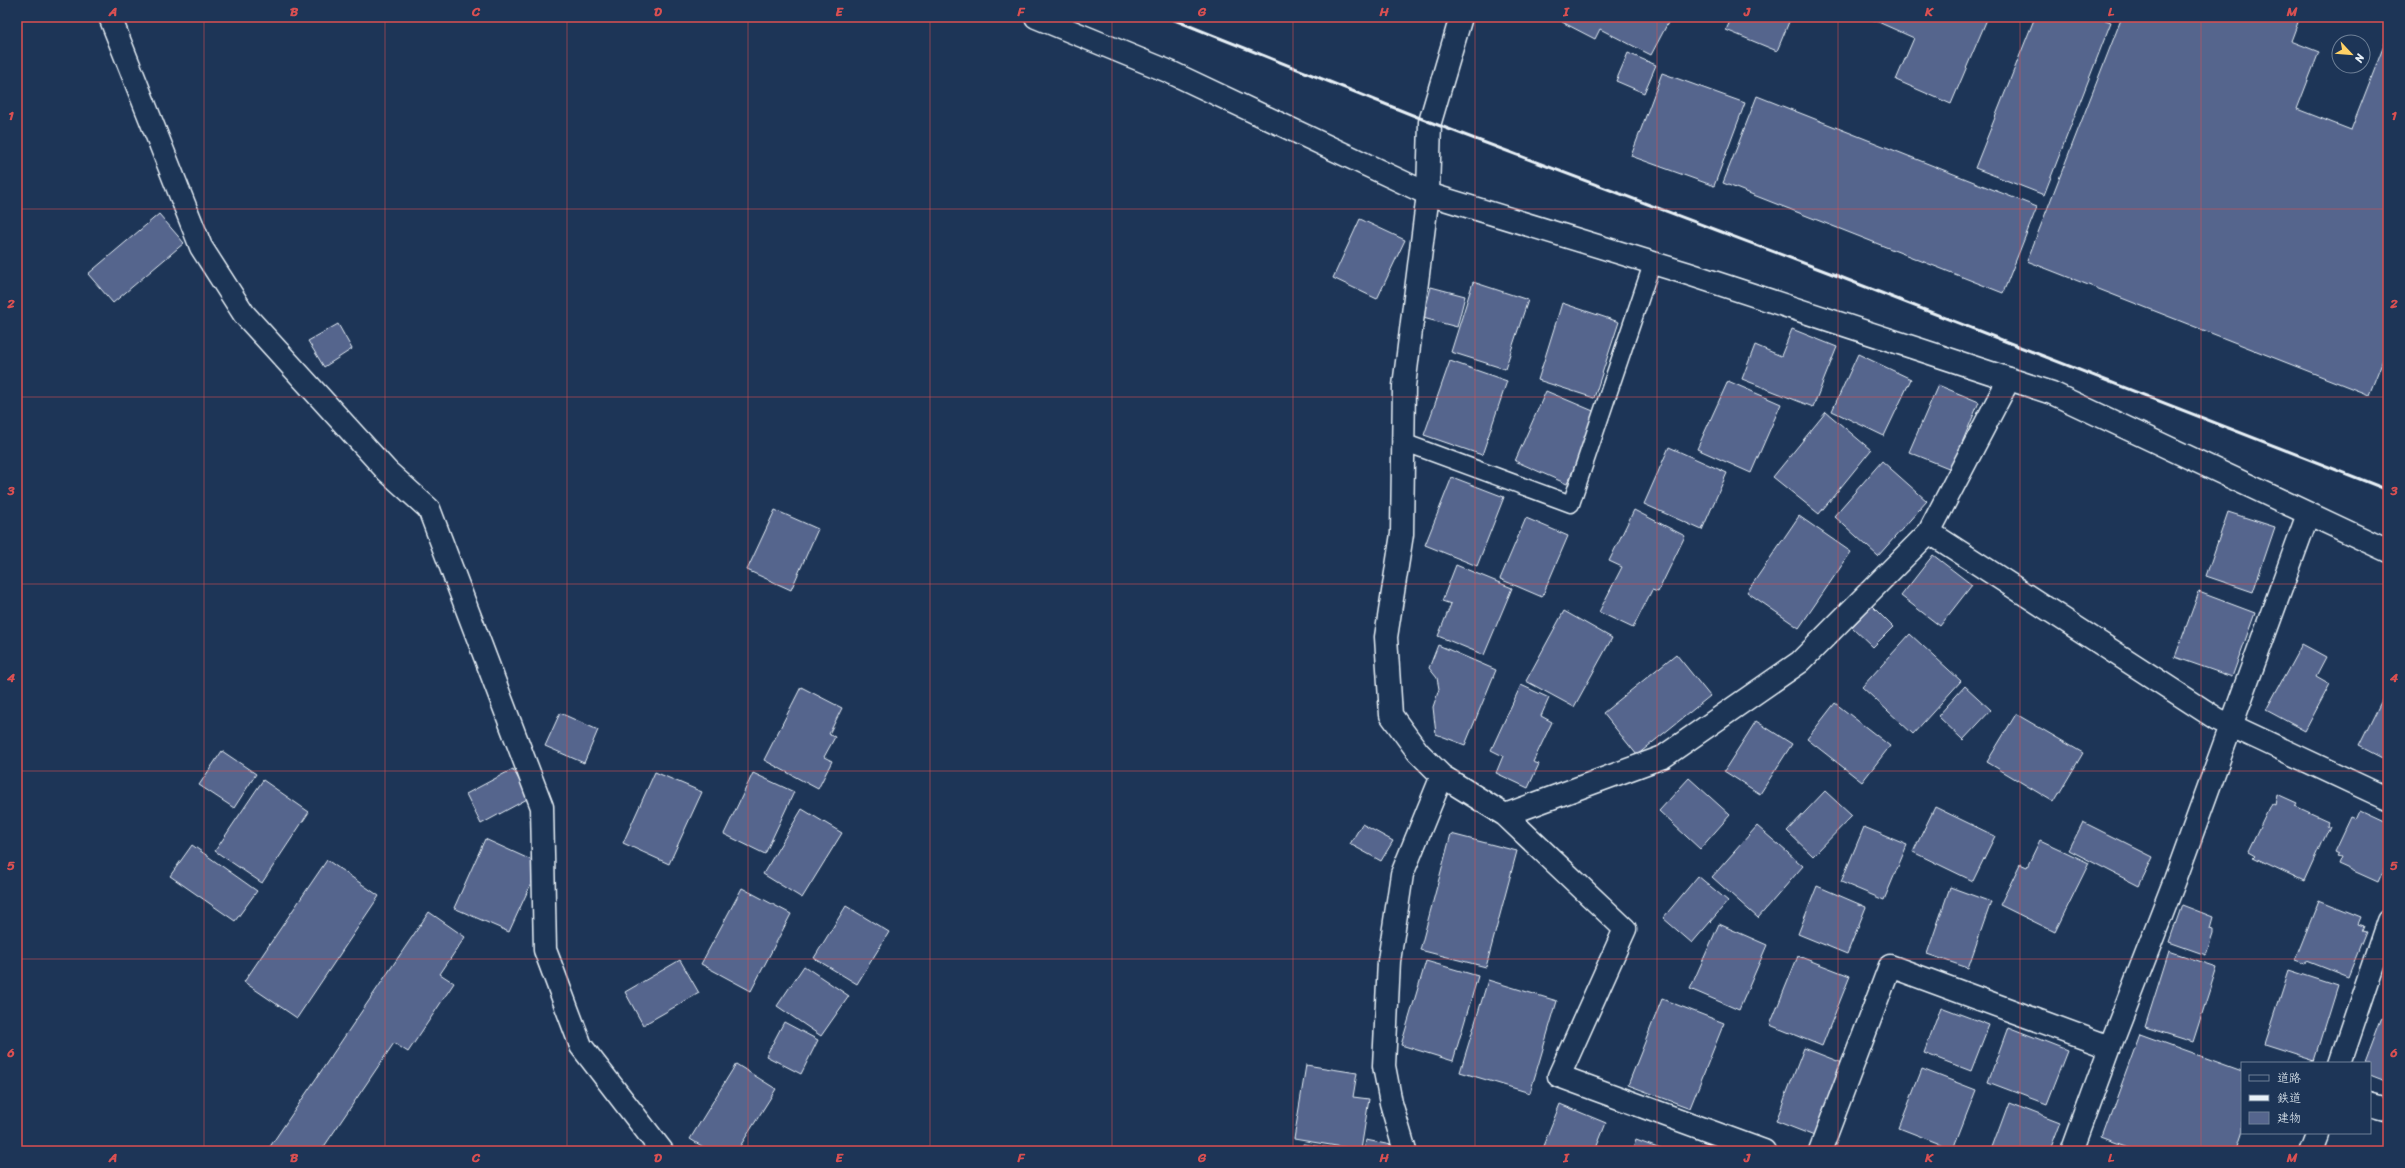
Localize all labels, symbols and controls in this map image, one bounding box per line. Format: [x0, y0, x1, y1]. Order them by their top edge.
text: A [108, 0, 117, 23]
text: B [290, 0, 299, 23]
text: C [471, 0, 481, 23]
text: D [654, 0, 662, 23]
text: E [835, 0, 844, 23]
text: F [1016, 0, 1025, 23]
text: G [1197, 0, 1207, 23]
text: H [1378, 0, 1389, 23]
text: I [1562, 0, 1570, 23]
text: J [1743, 0, 1751, 23]
text: K [1924, 0, 1934, 23]
text: L [2108, 0, 2115, 23]
text: M [2286, 0, 2298, 23]
north arrow [2331, 34, 2371, 74]
text: N [2349, 50, 2370, 66]
text: 1 [8, 104, 14, 127]
text: 1 [2391, 104, 2397, 127]
text: 2 [6, 292, 15, 315]
text: 2 [2389, 292, 2398, 315]
text: 3 [6, 479, 15, 502]
text: 3 [2389, 479, 2398, 502]
text: 4 [6, 666, 16, 689]
text: 4 [2389, 666, 2399, 689]
text: 5 [7, 854, 15, 877]
text: 5 [2390, 854, 2398, 877]
text: 6 [6, 1041, 15, 1064]
text: 6 [2389, 1041, 2398, 1064]
legend [2241, 1062, 2371, 1134]
text: 道路 [2277, 1067, 2301, 1089]
text: 鉄道 [2277, 1087, 2301, 1109]
text: 建物 [2277, 1107, 2301, 1129]
text: A [108, 1146, 117, 1168]
text: B [290, 1146, 299, 1168]
text: C [471, 1146, 481, 1168]
text: D [654, 1146, 662, 1168]
text: E [835, 1146, 844, 1168]
text: F [1016, 1146, 1025, 1168]
text: G [1197, 1146, 1207, 1168]
text: H [1378, 1146, 1389, 1168]
text: I [1562, 1146, 1570, 1168]
text: J [1743, 1146, 1751, 1168]
text: K [1924, 1146, 1934, 1168]
text: L [2108, 1146, 2115, 1168]
text: M [2286, 1146, 2298, 1168]

